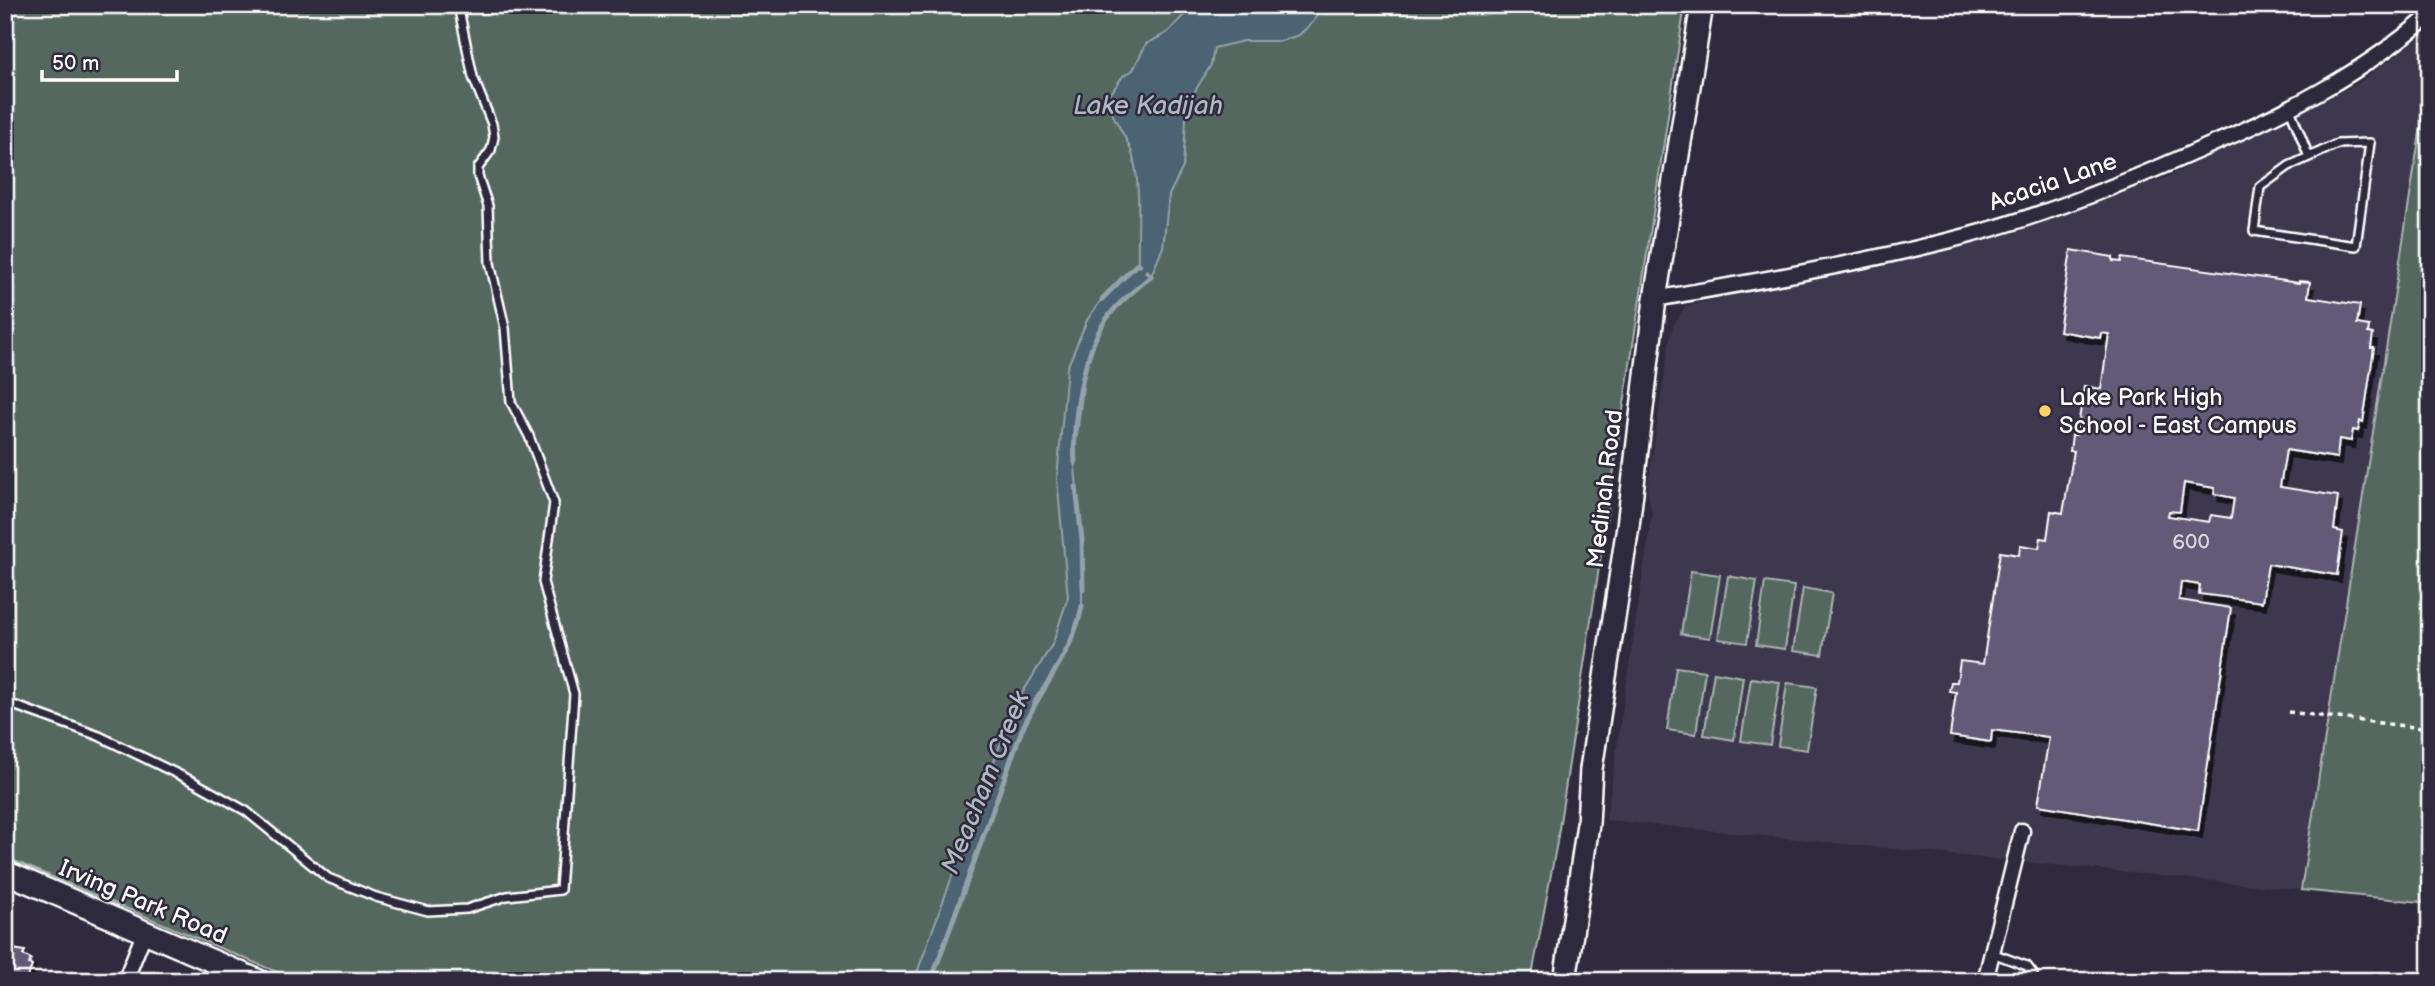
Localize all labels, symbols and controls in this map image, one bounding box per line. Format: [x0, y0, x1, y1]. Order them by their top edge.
scale bar [42, 38, 177, 82]
text: 50 m [52, 51, 99, 76]
water label: Lake Kadijah [1073, 91, 1223, 122]
street label: Acacia Lane [1985, 147, 2121, 217]
place label: Lake Park High School - East Campus [2059, 383, 2297, 440]
marker: Lake Park High School - East Campus [2037, 403, 2053, 419]
street label: Medinah Road [1581, 408, 1629, 570]
house number: 600 [2172, 530, 2210, 555]
water label: Meacham Creek [935, 686, 1037, 879]
street label: Irving Park Road [55, 854, 231, 950]

